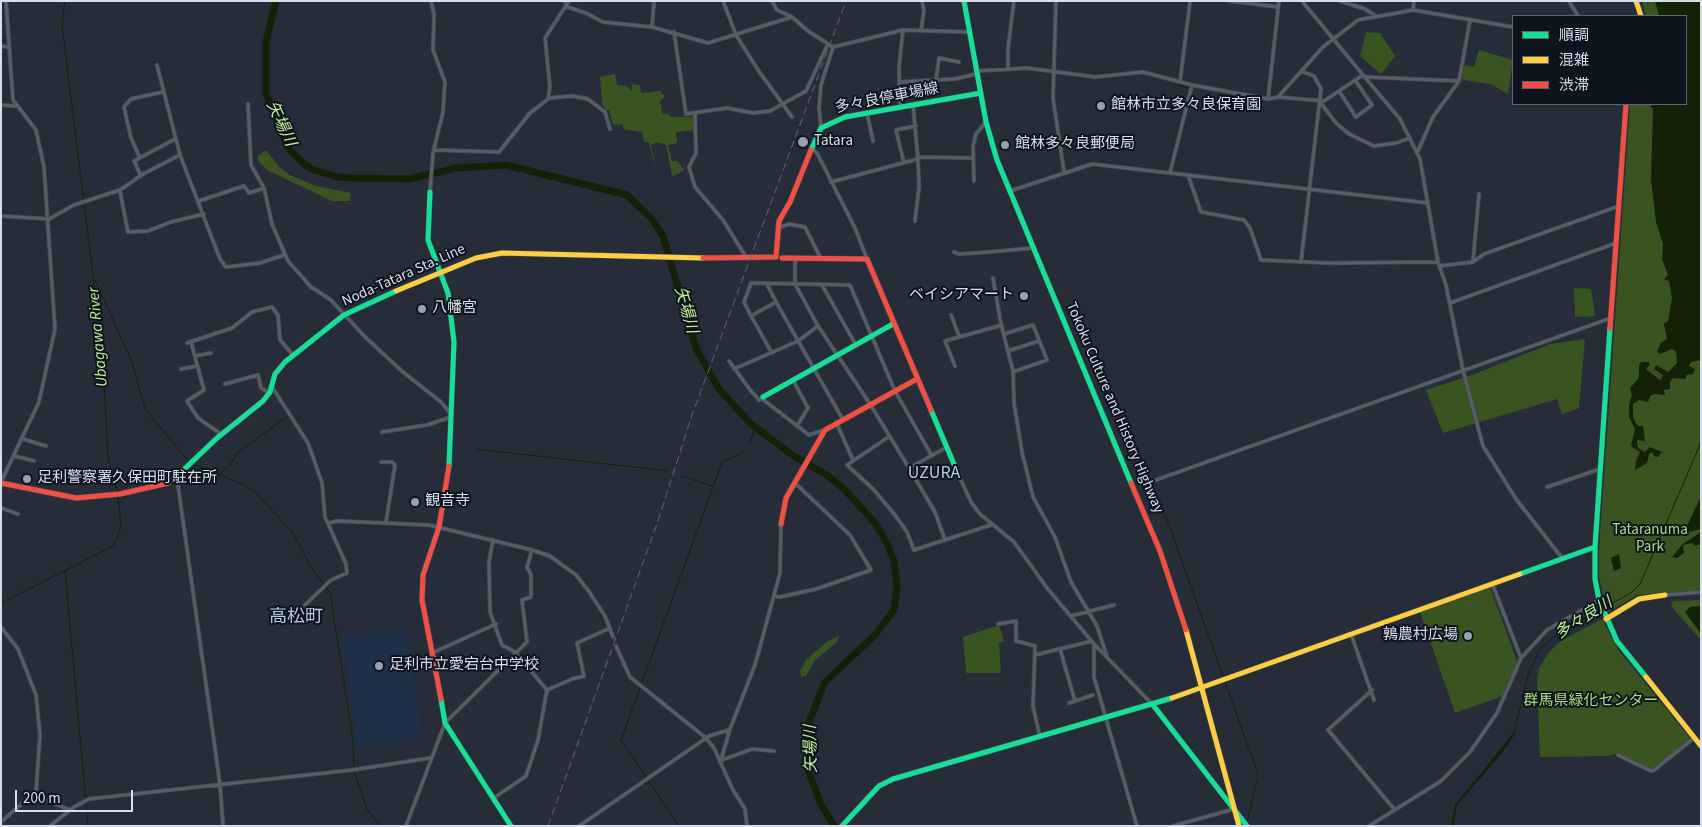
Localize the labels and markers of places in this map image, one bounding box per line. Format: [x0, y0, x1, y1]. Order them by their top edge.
place label: 館林市立多々良保育園 [1111, 97, 1261, 115]
marker: 館林市立多々良保育園 [1095, 100, 1107, 112]
place label: Tatara [814, 133, 853, 151]
marker: Tatara [796, 135, 810, 149]
place label: 館林多々良郵便局 [1015, 136, 1135, 154]
marker: 館林多々良郵便局 [999, 139, 1011, 151]
place label: ベイシアマート [909, 287, 1014, 305]
marker: ベイシアマート [1018, 290, 1030, 302]
place label: 八幡宮 [432, 300, 477, 318]
marker: 八幡宮 [416, 303, 428, 315]
place label: 足利警察署久保田町駐在所 [37, 470, 217, 488]
marker: 足利警察署久保田町駐在所 [21, 473, 33, 485]
place label: 観音寺 [425, 493, 470, 511]
marker: 観音寺 [409, 496, 421, 508]
place label: 鶉農村広場 [1383, 627, 1458, 645]
marker: 鶉農村広場 [1462, 630, 1474, 642]
place label: 足利市立愛宕台中学校 [389, 657, 539, 675]
marker: 足利市立愛宕台中学校 [373, 660, 385, 672]

